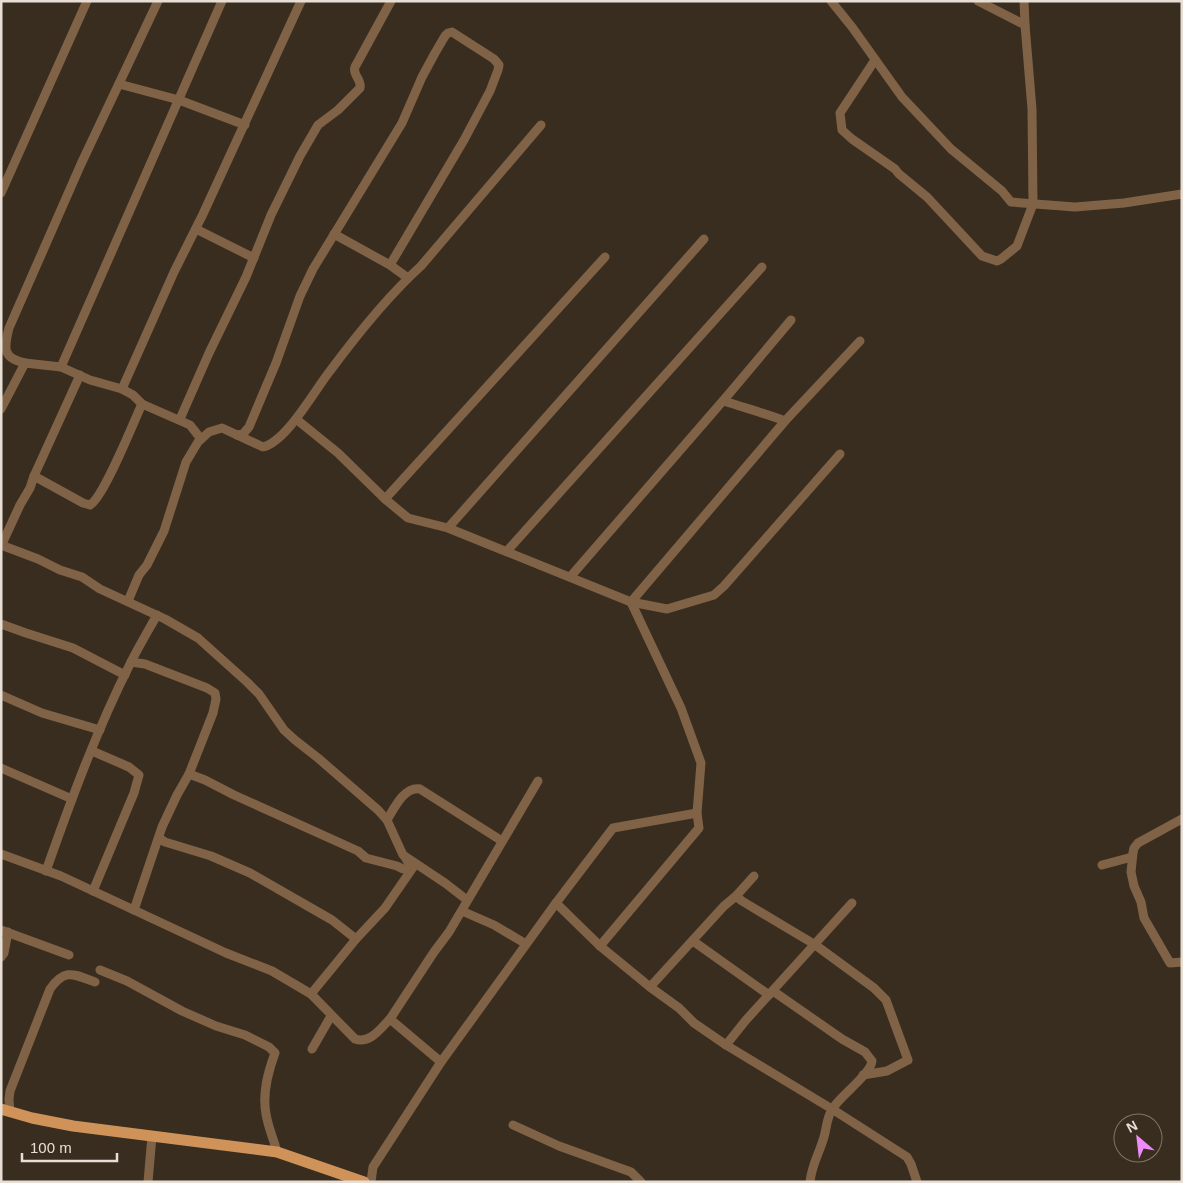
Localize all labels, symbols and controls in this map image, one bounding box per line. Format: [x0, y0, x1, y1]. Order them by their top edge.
north arrow [1113, 1113, 1163, 1163]
text: N [1124, 1117, 1140, 1136]
scale bar [22, 1130, 118, 1162]
text: 100 m [30, 1139, 72, 1156]

